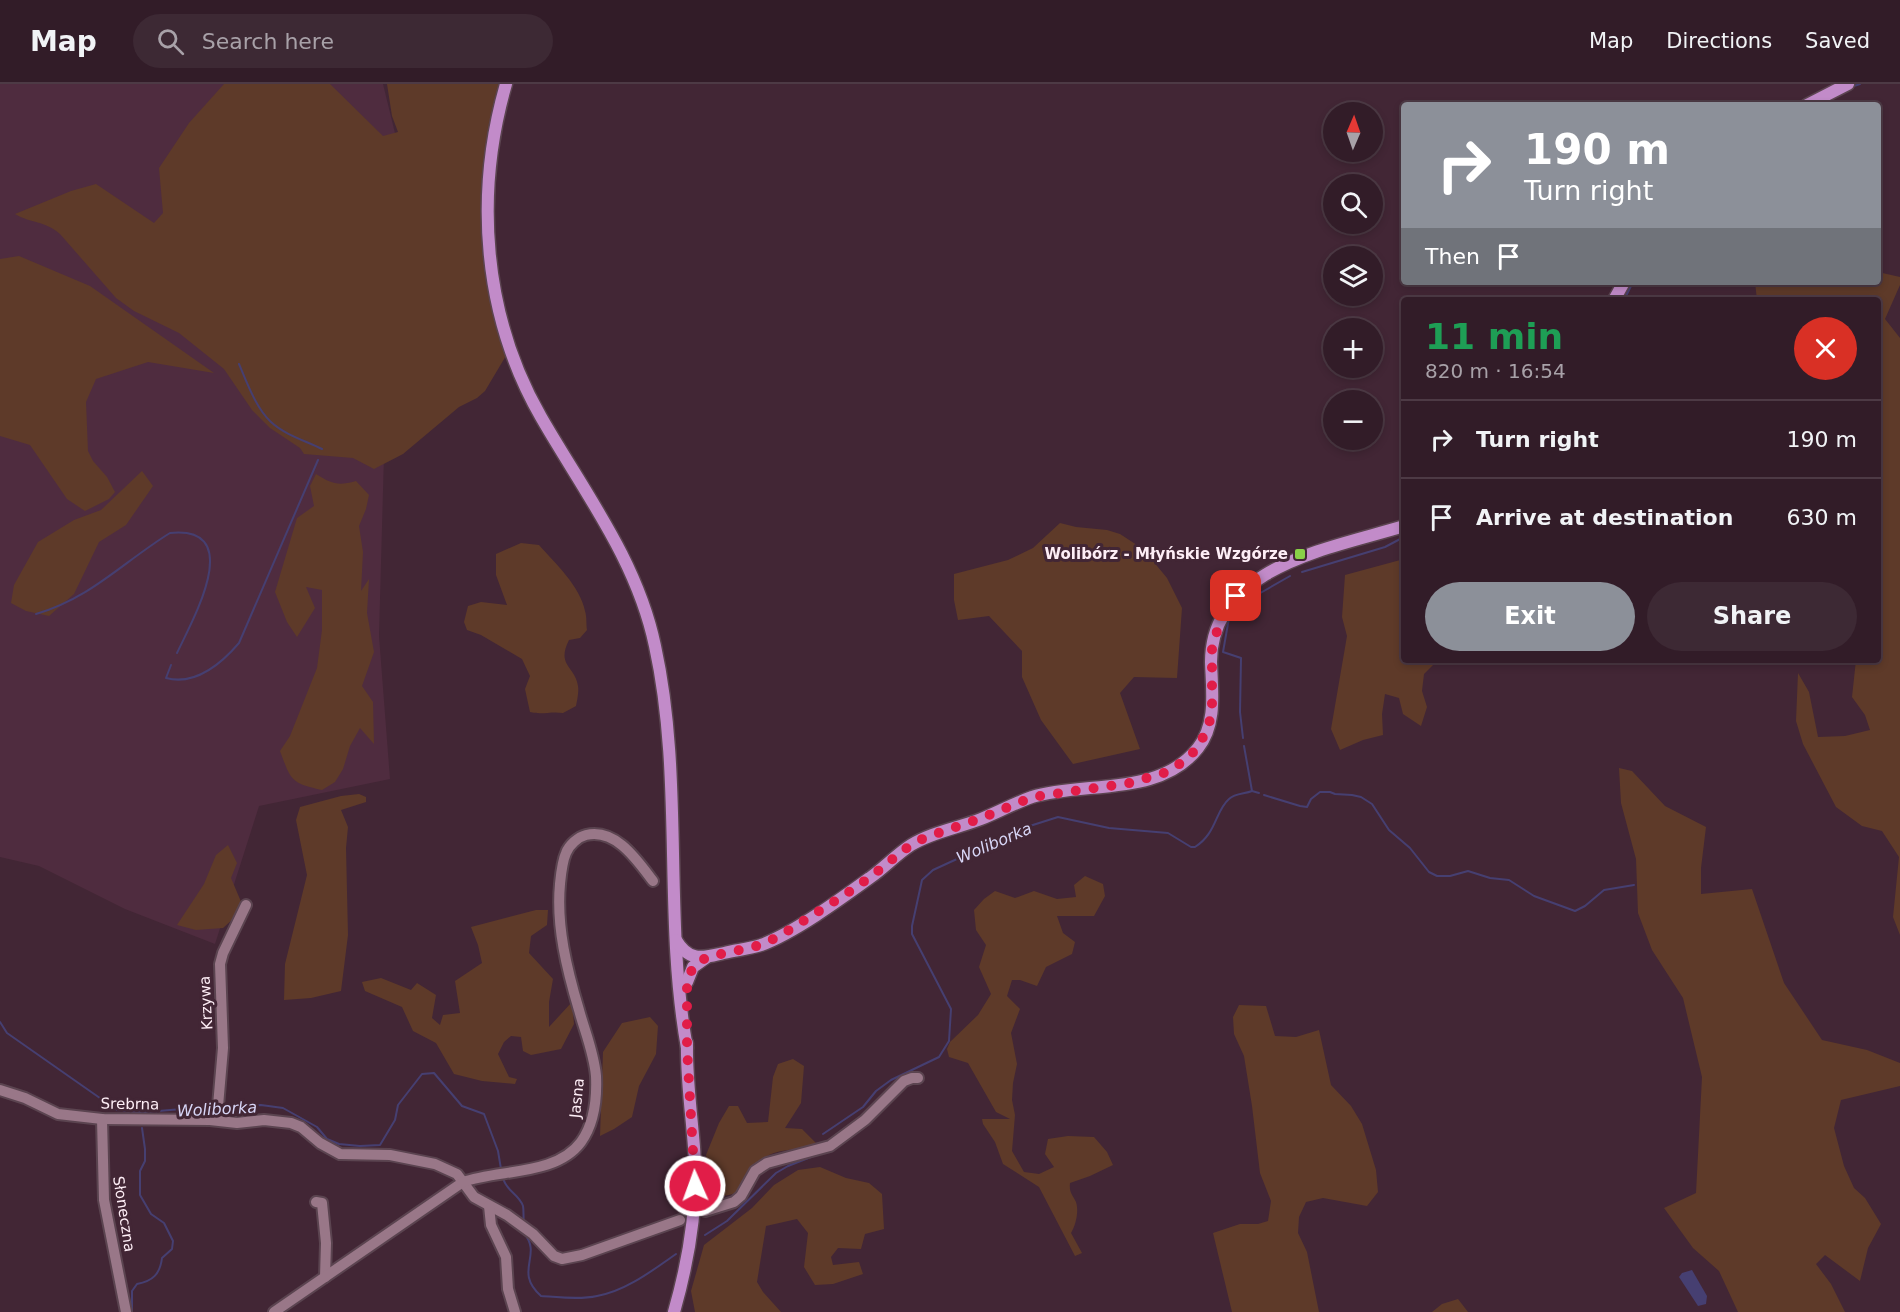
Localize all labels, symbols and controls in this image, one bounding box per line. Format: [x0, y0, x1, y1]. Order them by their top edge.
search box [133, 14, 553, 68]
text: Map [30, 25, 97, 58]
icon: search [154, 25, 187, 58]
text: Search here [202, 29, 334, 54]
text: Map [1589, 29, 1633, 53]
text: Directions [1666, 29, 1772, 53]
text: Saved [1805, 29, 1870, 53]
north arrow [1323, 102, 1383, 162]
map controls [1323, 102, 1383, 450]
text: 190 m [1524, 125, 1670, 174]
icon: right [1425, 126, 1503, 204]
button: search [1323, 174, 1383, 234]
text: Turn right [1524, 175, 1653, 206]
icon: arrive [1492, 240, 1525, 273]
text: Then [1425, 244, 1480, 269]
button: layers [1323, 246, 1383, 306]
text: 11 min [1425, 316, 1563, 357]
button: close [1794, 317, 1857, 380]
button: + [1323, 318, 1383, 378]
text: 820 m · 16:54 [1425, 359, 1566, 383]
button: − [1323, 390, 1383, 450]
icon: right [1425, 423, 1458, 456]
text: Turn right [1476, 427, 1599, 452]
text: 190 m [1787, 427, 1857, 452]
icon: arrive [1425, 501, 1458, 534]
text: Arrive at destination [1476, 505, 1733, 530]
text: 630 m [1787, 505, 1857, 530]
place label: Wolibórz - Młyńskie Wzgórze [1045, 545, 1288, 563]
marker: Wolibórz - Młyńskie Wzgórze [1293, 547, 1307, 561]
pin [1210, 570, 1261, 621]
icon: arrive [1219, 579, 1252, 612]
button: Exit [1425, 582, 1635, 651]
button: Share [1647, 582, 1857, 651]
water label: Woliborka [953, 819, 1035, 867]
street label: Krzywa [196, 975, 216, 1031]
street label: Jasna [566, 1077, 588, 1120]
street label: Srebrna [100, 1094, 160, 1114]
water label: Woliborka [177, 1097, 257, 1121]
position arrow [663, 1154, 727, 1218]
street label: Słoneczna [109, 1175, 139, 1253]

